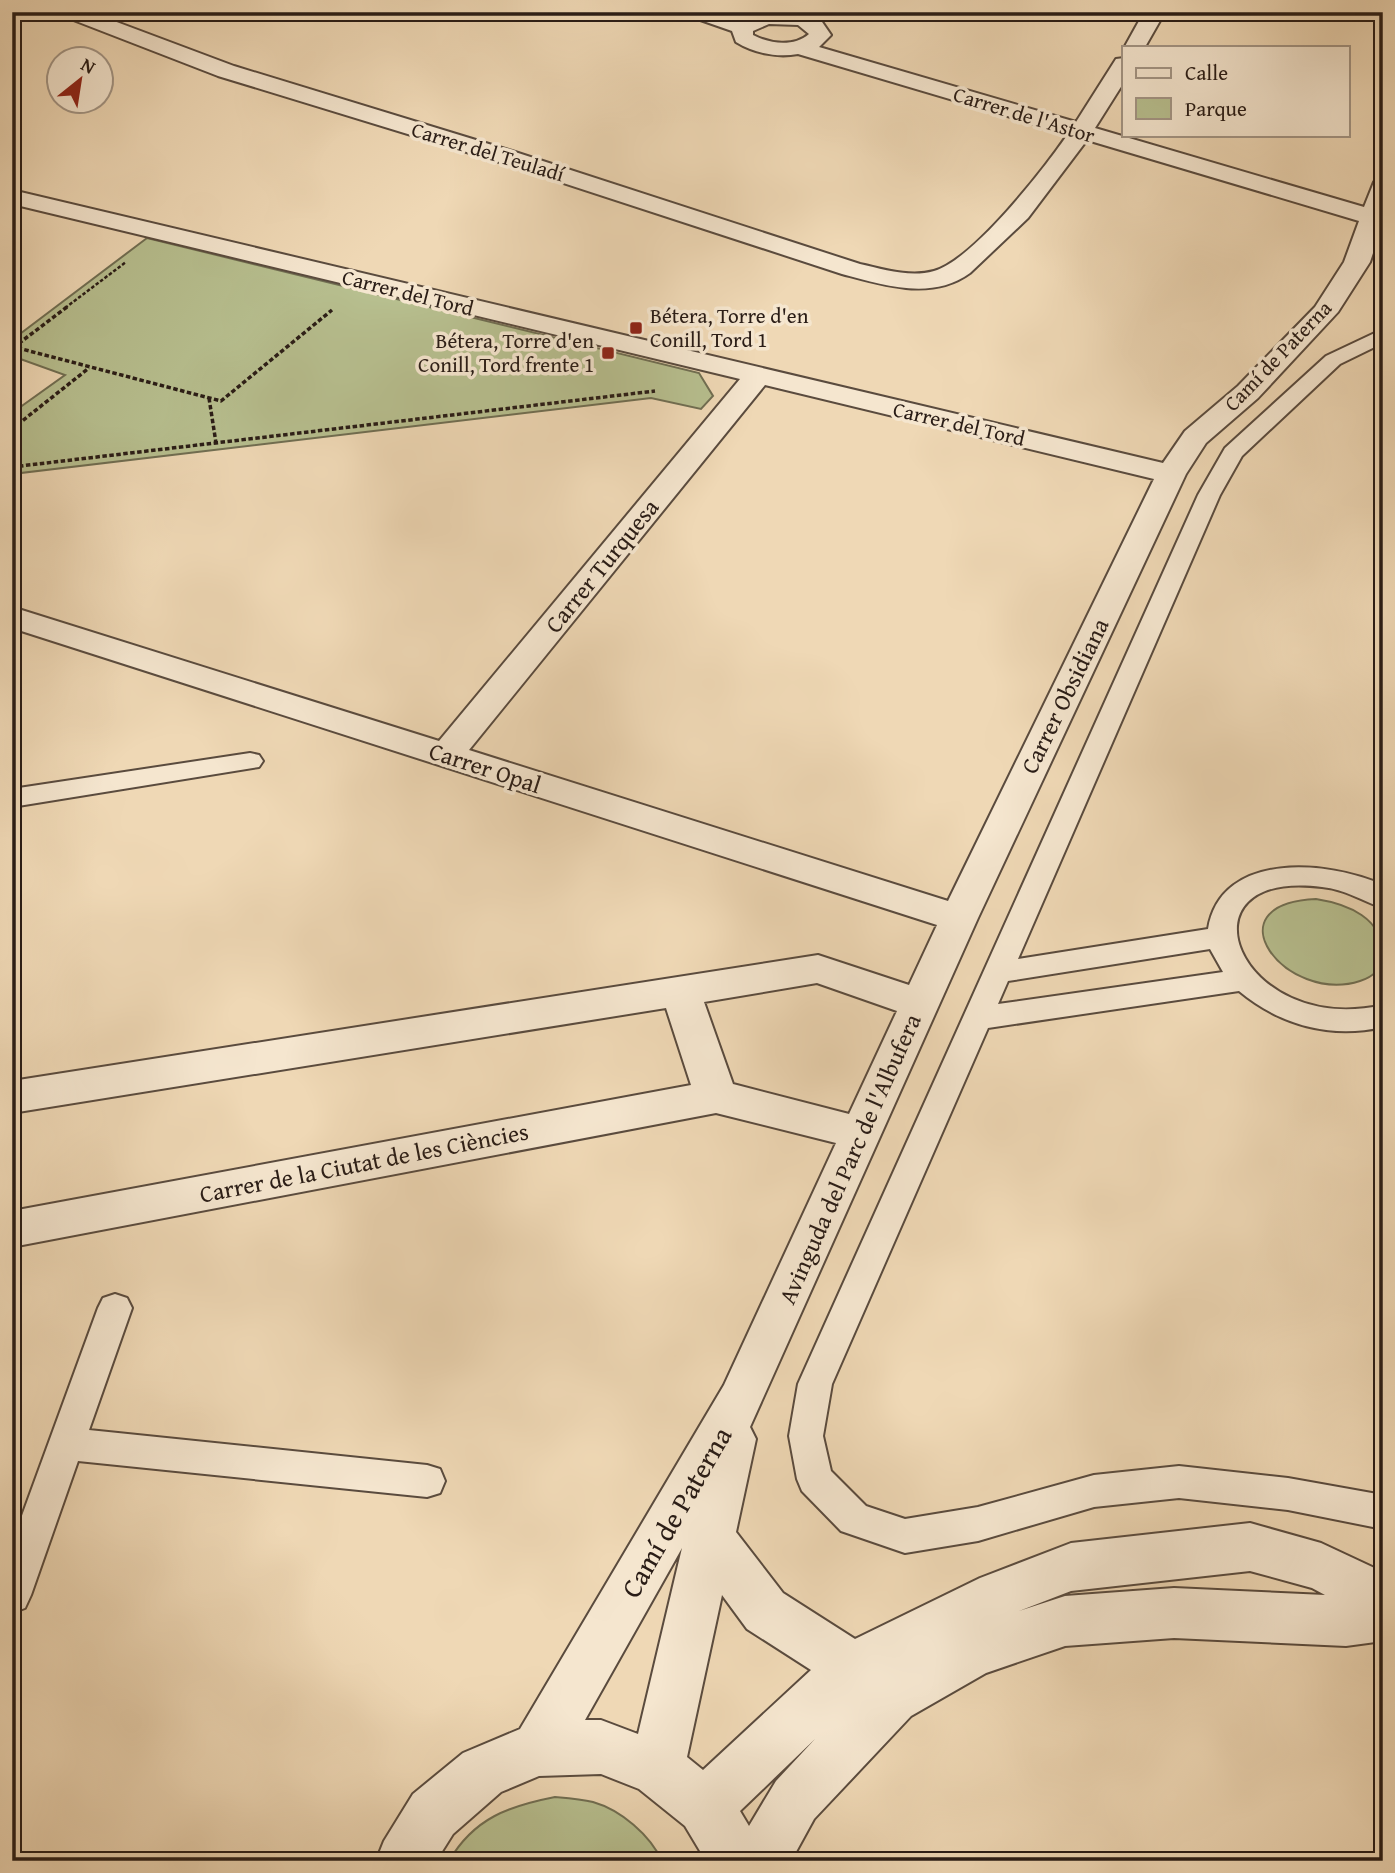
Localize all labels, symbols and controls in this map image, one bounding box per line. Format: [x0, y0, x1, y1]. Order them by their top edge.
north arrow [46, 46, 116, 116]
legend [1122, 46, 1350, 136]
text: N [76, 50, 101, 81]
text: Calle [1185, 57, 1228, 88]
street label: Carrer de l'Astor [950, 78, 1099, 151]
text: Parque [1185, 93, 1247, 124]
street label: Carrer del Teuladí [408, 114, 569, 190]
street label: Carrer del Tord [339, 261, 478, 324]
street label: Camí de Paterna [1217, 293, 1339, 418]
place label: Bétera, Torre d'en Conill, Tord 1 [650, 300, 809, 355]
marker: Bétera, Torre d'en Conill, Tord 1 [628, 320, 644, 336]
place label: Bétera, Torre d'en Conill, Tord frente 1 [418, 325, 594, 380]
marker: Bétera, Torre d'en Conill, Tord frente 1 [600, 345, 616, 361]
street label: Carrer del Tord [890, 393, 1029, 454]
street label: Carrer Turquesa [536, 490, 667, 640]
street label: Carrer Obsidiana [1012, 611, 1118, 779]
street label: Carrer Opal [425, 733, 546, 802]
street label: Avinguda del Parc de l'Albufera [770, 1007, 930, 1310]
street label: Carrer de la Ciutat de les Ciències [197, 1113, 531, 1212]
street label: Camí de Paterna [610, 1418, 742, 1605]

